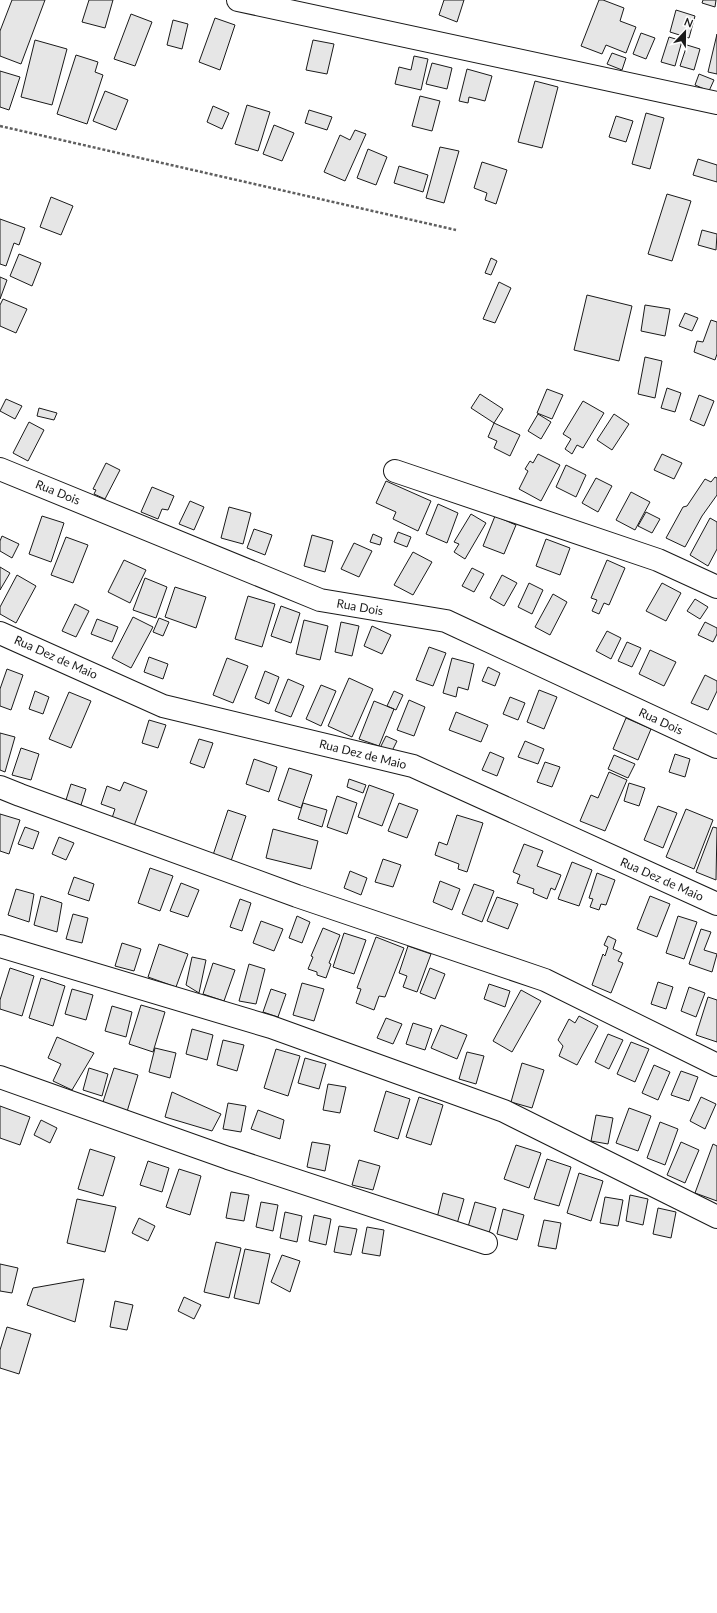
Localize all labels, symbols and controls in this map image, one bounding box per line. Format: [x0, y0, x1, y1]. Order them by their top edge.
north arrow [665, 12, 705, 52]
text: N [683, 15, 695, 30]
street label: Rua Dois [33, 476, 83, 508]
street label: Rua Dois [336, 596, 384, 618]
street label: Rua Dez de Maio [12, 632, 100, 682]
street label: Rua Dois [637, 704, 685, 738]
street label: Rua Dez de Maio [318, 736, 408, 772]
street label: Rua Dez de Maio [618, 854, 706, 904]

